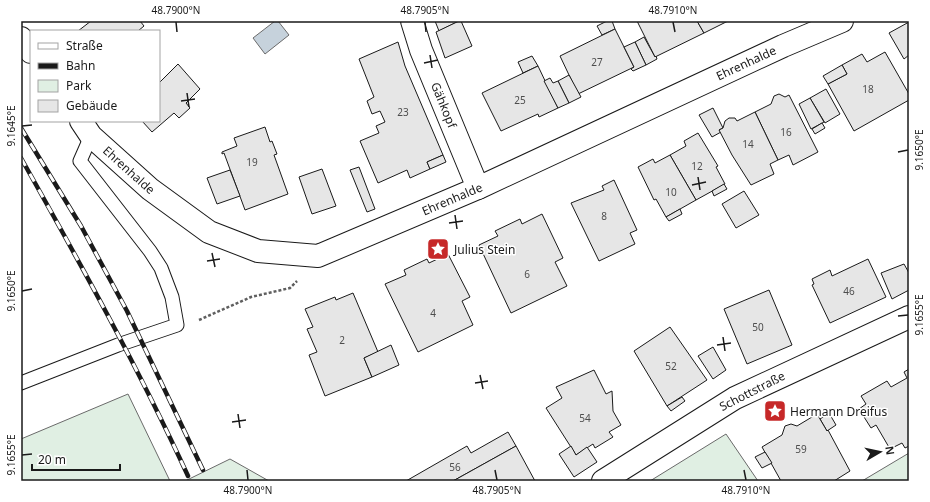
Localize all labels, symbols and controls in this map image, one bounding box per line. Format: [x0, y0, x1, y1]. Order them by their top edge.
text: 48.7900°N [152, 3, 200, 17]
text: 48.7905°N [401, 3, 449, 17]
text: 48.7910°N [649, 3, 697, 17]
legend [30, 30, 160, 122]
text: Straße [66, 37, 103, 54]
street label: Ehrenhalde [713, 42, 779, 84]
house number: 27 [591, 55, 603, 69]
text: Bahn [66, 57, 95, 74]
text: Park [66, 77, 92, 94]
street label: Gähkopf [427, 80, 461, 131]
house number: 18 [862, 82, 874, 96]
house number: 25 [514, 93, 526, 107]
text: Gebäude [66, 97, 117, 114]
text: 9.1645°E [4, 105, 18, 147]
house number: 23 [397, 105, 409, 119]
house number: 16 [780, 125, 792, 139]
text: 9.1650°E [912, 129, 926, 171]
house number: 14 [742, 137, 754, 151]
street label: Ehrenhalde [99, 142, 159, 198]
house number: 19 [246, 155, 258, 169]
house number: 12 [691, 159, 703, 173]
street label: Ehrenhalde [419, 179, 485, 219]
house number: 10 [665, 185, 677, 199]
house number: 8 [601, 209, 607, 223]
place icon: Julius Stein [425, 236, 451, 262]
place label: Julius Stein [453, 241, 515, 258]
house number: 6 [524, 267, 530, 281]
text: 9.1650°E [4, 270, 18, 312]
house number: 46 [843, 284, 855, 298]
text: 9.1655°E [912, 294, 926, 336]
house number: 4 [430, 306, 436, 320]
house number: 50 [752, 320, 764, 334]
house number: 2 [339, 333, 345, 347]
house number: 52 [665, 359, 677, 373]
street label: Schottstraße [716, 367, 788, 415]
place icon: Hermann Dreifus [762, 398, 788, 424]
place label: Hermann Dreifus [790, 403, 887, 420]
house number: 54 [579, 411, 591, 425]
north arrow [860, 432, 900, 472]
text: 9.1655°E [4, 434, 18, 476]
house number: 59 [795, 442, 807, 456]
text: N [882, 445, 898, 456]
scale bar [32, 446, 120, 472]
text: 20 m [38, 451, 66, 468]
house number: 56 [449, 460, 461, 474]
text: 48.7900°N [224, 483, 272, 497]
text: 48.7905°N [473, 483, 521, 497]
text: 48.7910°N [722, 483, 770, 497]

